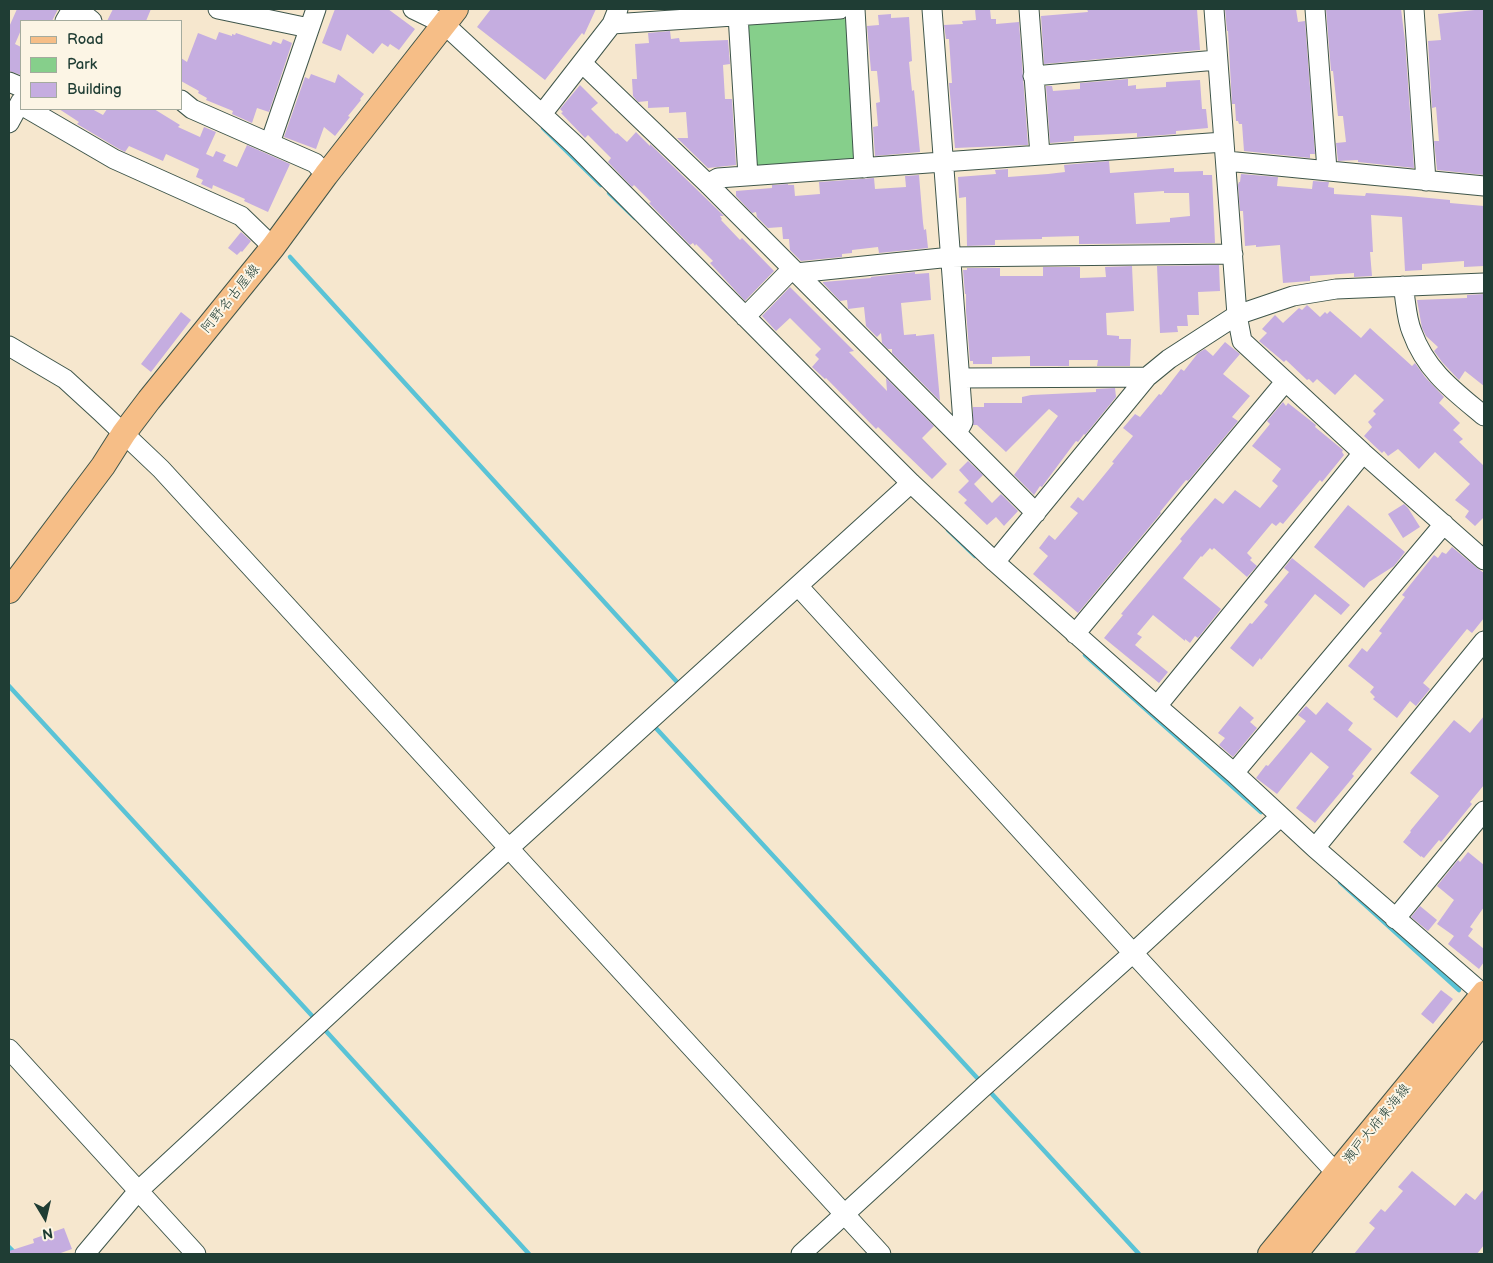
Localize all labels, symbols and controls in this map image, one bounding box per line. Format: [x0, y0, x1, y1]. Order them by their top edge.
legend [20, 20, 182, 110]
text: Road [67, 30, 103, 49]
text: Park [67, 55, 97, 74]
text: Building [67, 80, 122, 99]
street label: 阿野名古屋線 [198, 261, 264, 337]
street label: 瀬戸大府東海線 [1340, 1081, 1414, 1167]
north arrow [20, 1193, 70, 1243]
text: N [41, 1224, 54, 1243]

